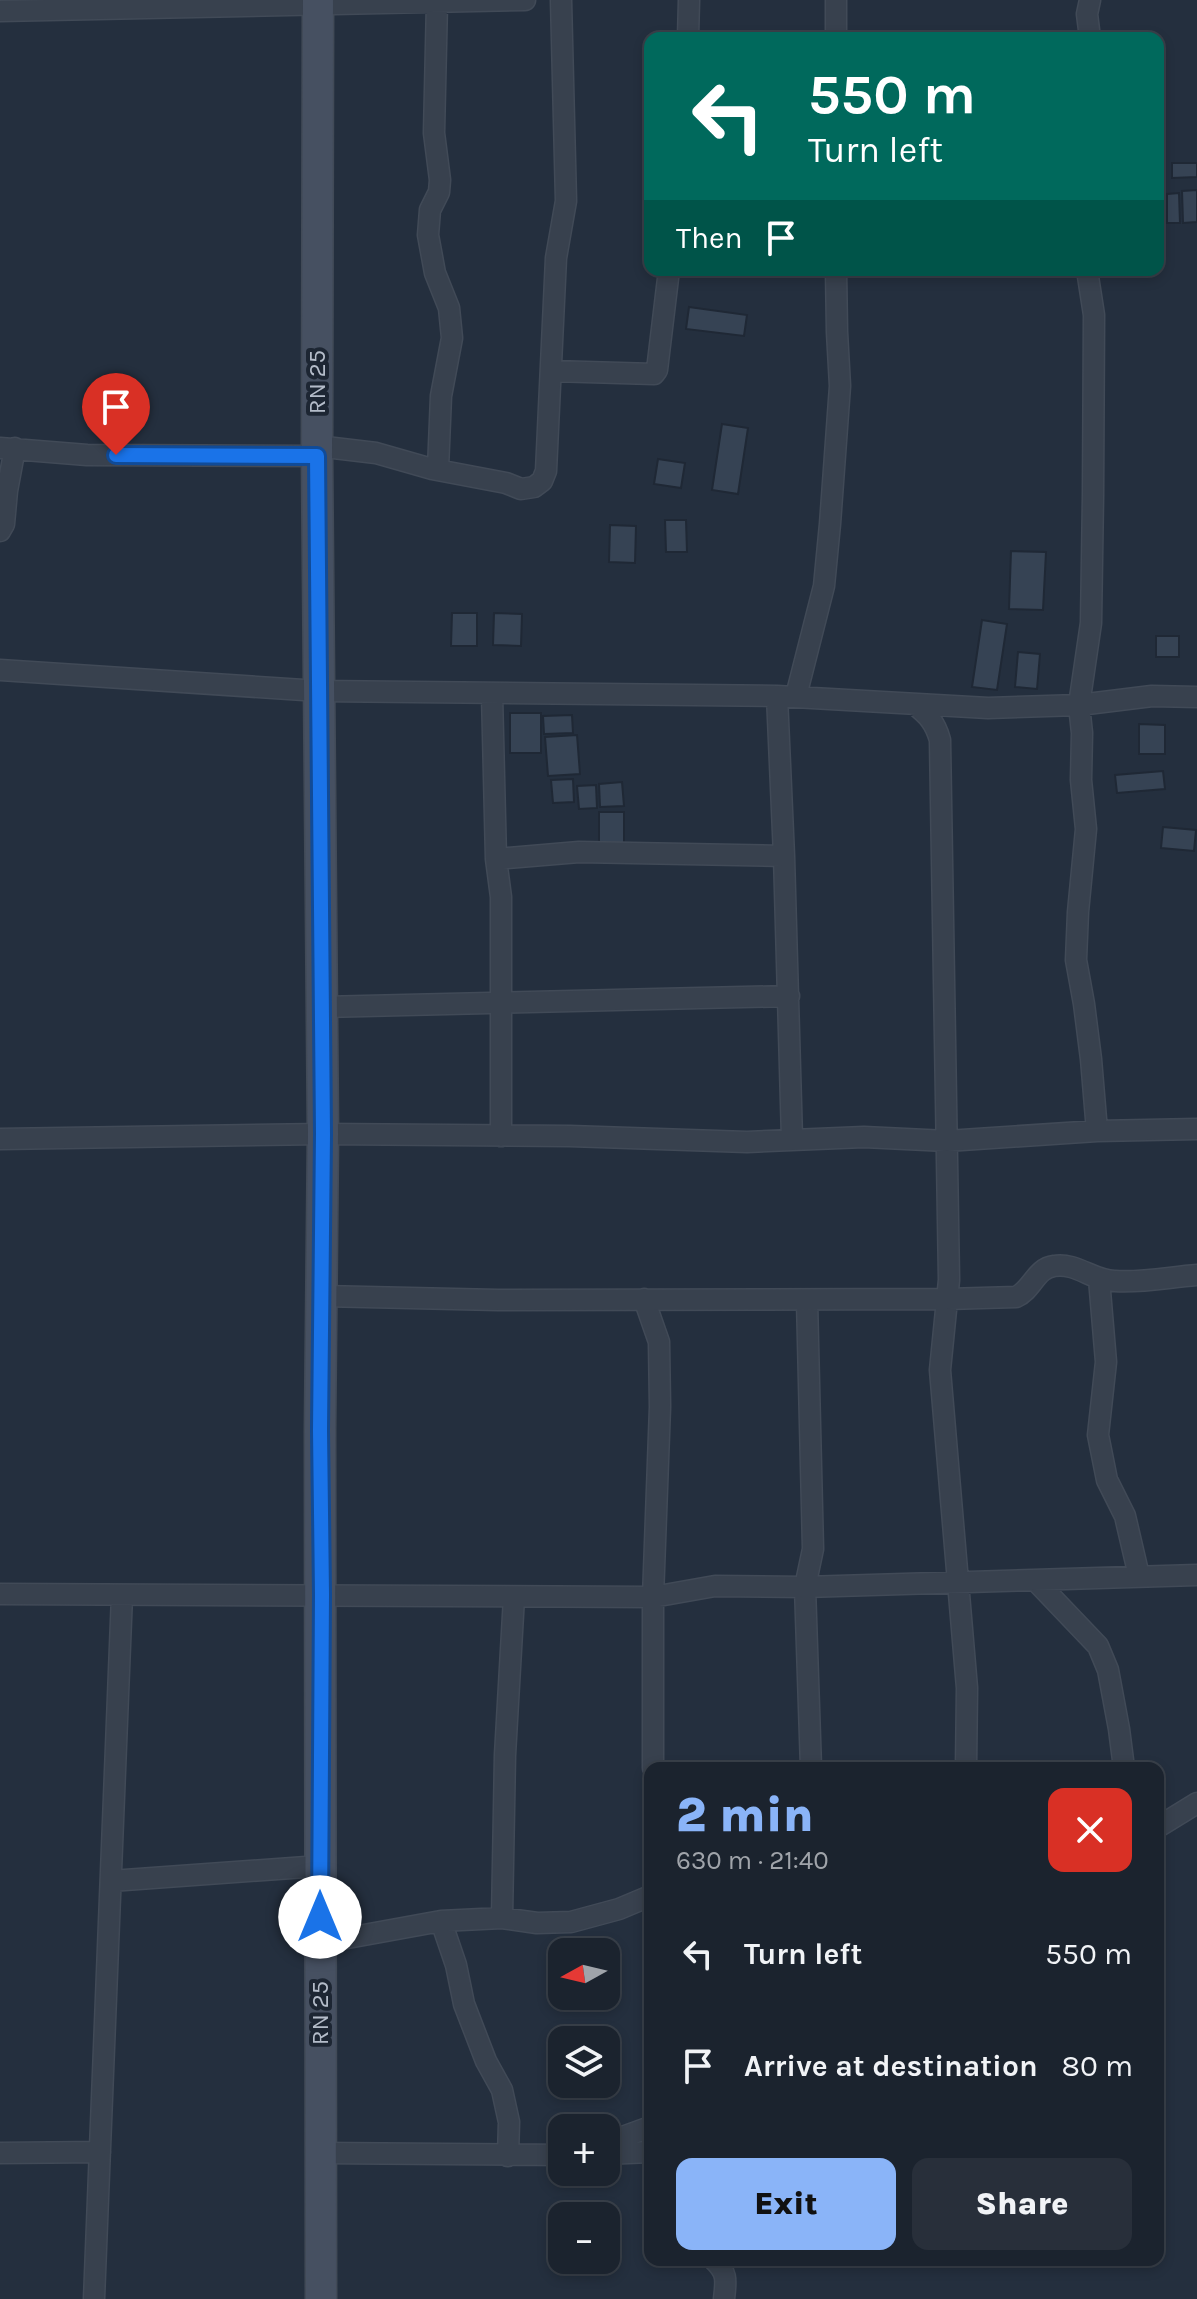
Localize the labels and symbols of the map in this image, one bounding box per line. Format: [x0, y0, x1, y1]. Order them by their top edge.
street label: RN 25 [303, 350, 331, 414]
pin [82, 373, 150, 455]
position arrow [278, 1875, 362, 1959]
north arrow [548, 1938, 620, 2010]
street label: RN 25 [306, 1981, 334, 2045]

